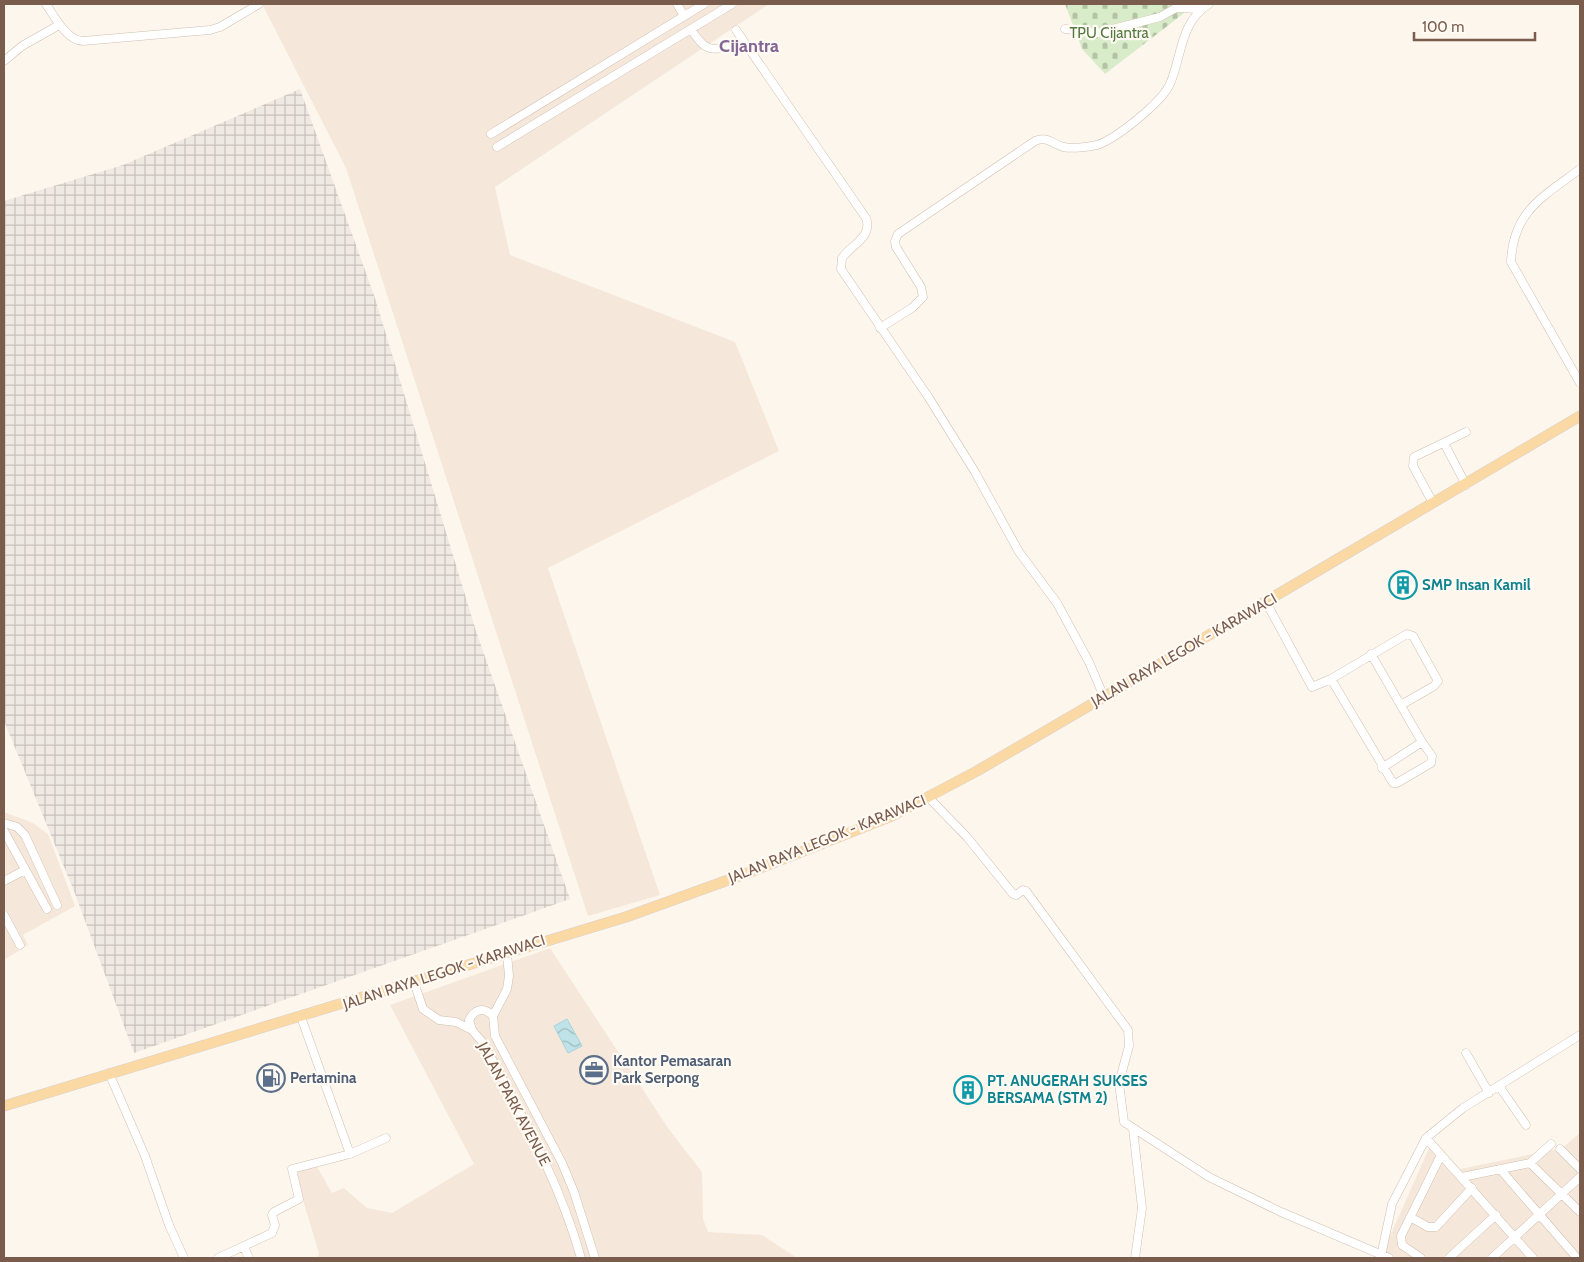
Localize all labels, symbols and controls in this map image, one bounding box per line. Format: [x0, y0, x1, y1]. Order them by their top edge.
scale bar [1414, 10, 1535, 42]
text: 100 m [1422, 18, 1464, 36]
park label: TPU Cijantra [1069, 24, 1149, 42]
district label: Cijantra [719, 35, 779, 57]
building icon: SMP Insan Kamil [1388, 570, 1418, 600]
place label: SMP Insan Kamil [1422, 576, 1531, 594]
street label: JALAN RAYA LEGOK - KARAWACI [1087, 589, 1280, 711]
street label: JALAN RAYA LEGOK - KARAWACI [725, 791, 928, 887]
street label: JALAN RAYA LEGOK - KARAWACI [340, 931, 547, 1014]
street label: JALAN PARK AVENUE [473, 1038, 554, 1169]
place label: Kantor Pemasaran Park Serpong [613, 1052, 731, 1087]
office icon: Kantor Pemasaran Park Serpong [579, 1055, 609, 1085]
fuel station icon: Pertamina [256, 1063, 286, 1093]
place label: Pertamina [290, 1069, 357, 1087]
place label: PT. ANUGERAH SUKSES BERSAMA (STM 2) [987, 1072, 1148, 1107]
building icon: PT. ANUGERAH SUKSES BERSAMA (STM 2) [953, 1075, 983, 1105]

